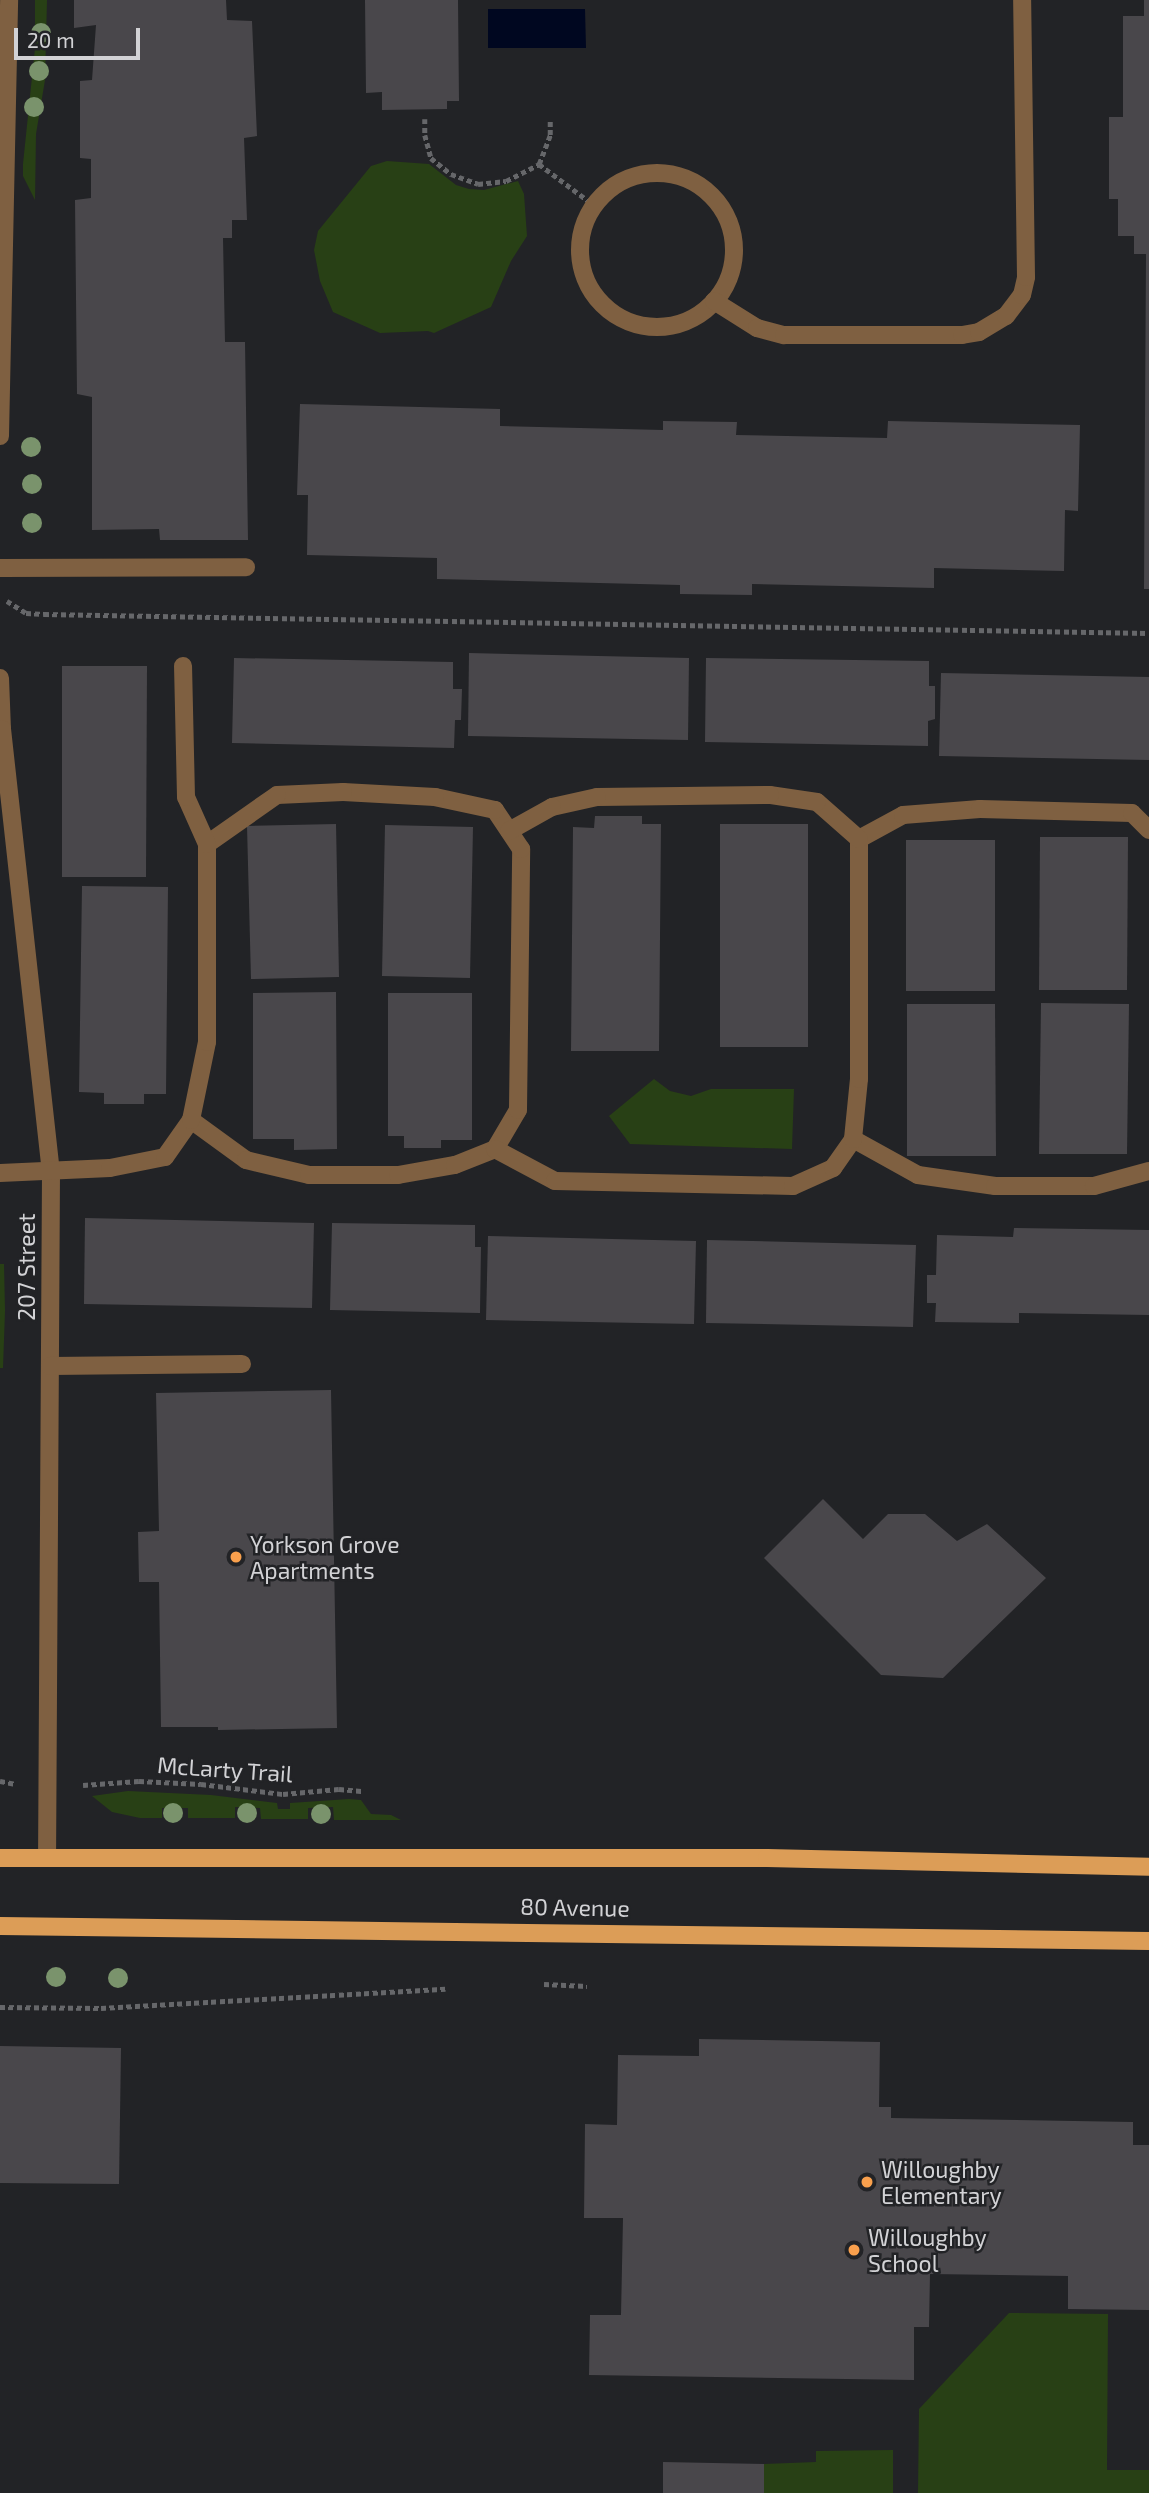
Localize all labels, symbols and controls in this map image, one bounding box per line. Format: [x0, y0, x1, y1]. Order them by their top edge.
scale bar [18, 14, 144, 58]
text: 20 m [27, 27, 75, 52]
street label: 207 Street [12, 1213, 40, 1321]
place label: Yorkson Grove Apartments [250, 1530, 399, 1584]
marker: Yorkson Grove Apartments [228, 1549, 244, 1565]
street label: McLarty Trail [156, 1750, 294, 1788]
street label: 80 Avenue [520, 1892, 630, 1922]
place label: Willoughby Elementary [881, 2155, 1002, 2209]
marker: Willoughby Elementary [859, 2174, 875, 2190]
place label: Willoughby School [868, 2223, 987, 2277]
marker: Willoughby School [846, 2242, 862, 2258]

